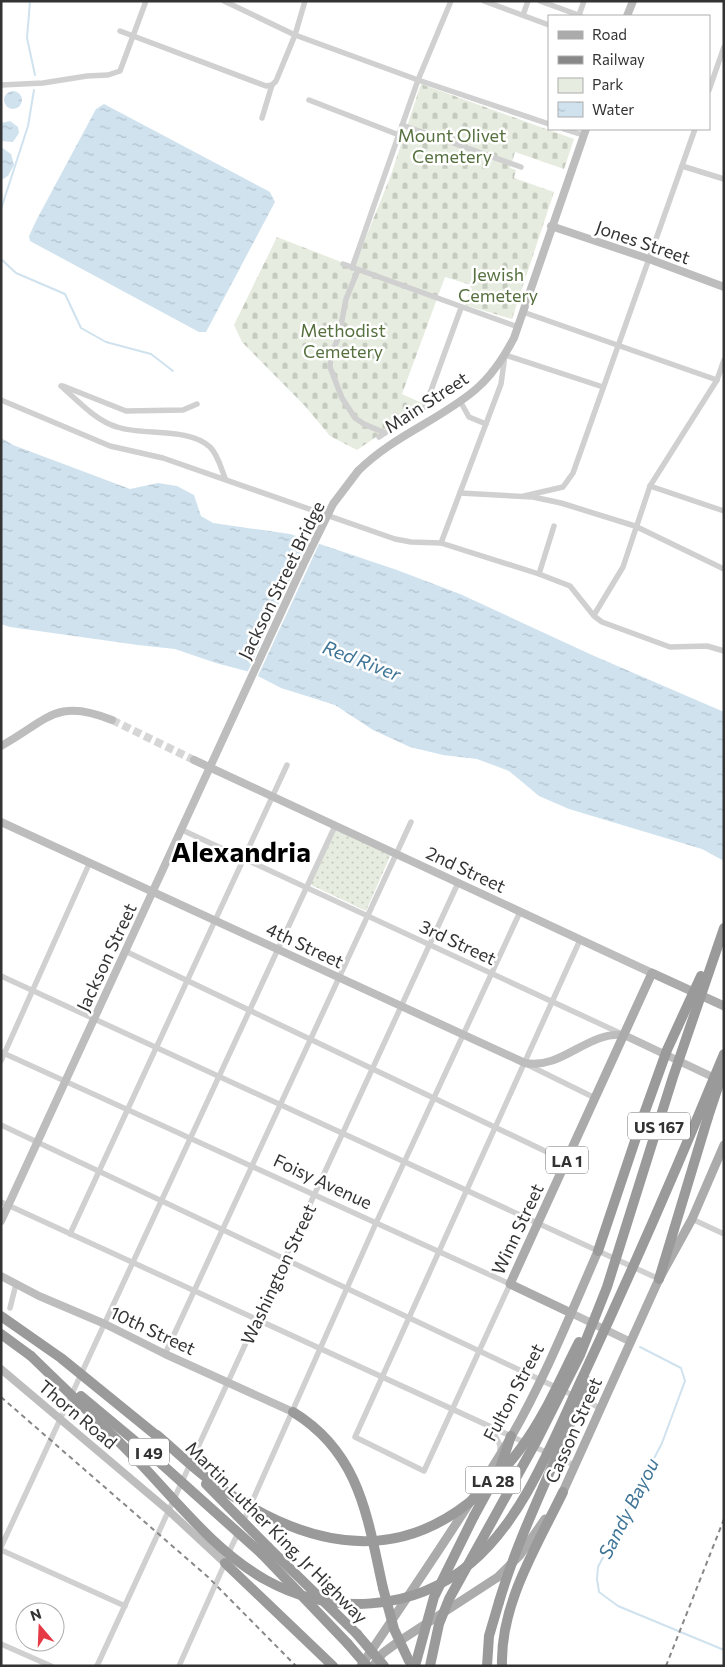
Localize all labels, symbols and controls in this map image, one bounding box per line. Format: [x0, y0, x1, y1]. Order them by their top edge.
legend [548, 15, 710, 130]
text: Road [592, 25, 627, 43]
text: Railway [592, 50, 645, 68]
text: Park [592, 75, 623, 93]
text: Water [592, 100, 634, 118]
park label: Mount Olivet Cemetery [398, 124, 506, 167]
street label: Jones Street [593, 216, 693, 268]
park label: Jewish Cemetery [458, 263, 538, 306]
park label: Methodist Cemetery [300, 319, 386, 362]
street label: Main Street [380, 367, 472, 437]
street label: Jackson Street Bridge [233, 497, 329, 663]
water label: Red River [320, 635, 405, 686]
district label: Alexandria [171, 834, 311, 868]
street label: 2nd Street [423, 841, 509, 897]
street label: Jackson Street [71, 899, 141, 1015]
street label: 3rd Street [416, 915, 500, 969]
street label: 4th Street [263, 918, 347, 972]
road number: US 167 [628, 1112, 690, 1140]
road number: LA 1 [546, 1146, 588, 1174]
street label: Foisy Avenue [270, 1149, 376, 1213]
street label: Winn Street [486, 1180, 548, 1278]
street label: Washington Street [236, 1200, 320, 1348]
street label: 10th Street [107, 1301, 199, 1359]
street label: Fulton Street [478, 1339, 548, 1445]
street label: Casson Street [540, 1374, 606, 1486]
street label: Thorn Road [34, 1375, 122, 1453]
street label: Martin Luther King, Jr Highway [181, 1436, 373, 1628]
road number: I 49 [129, 1438, 169, 1465]
water label: Sandy Bayou [593, 1454, 663, 1562]
road number: LA 28 [466, 1466, 520, 1494]
north arrow [15, 1602, 65, 1652]
text: N [28, 1604, 43, 1624]

